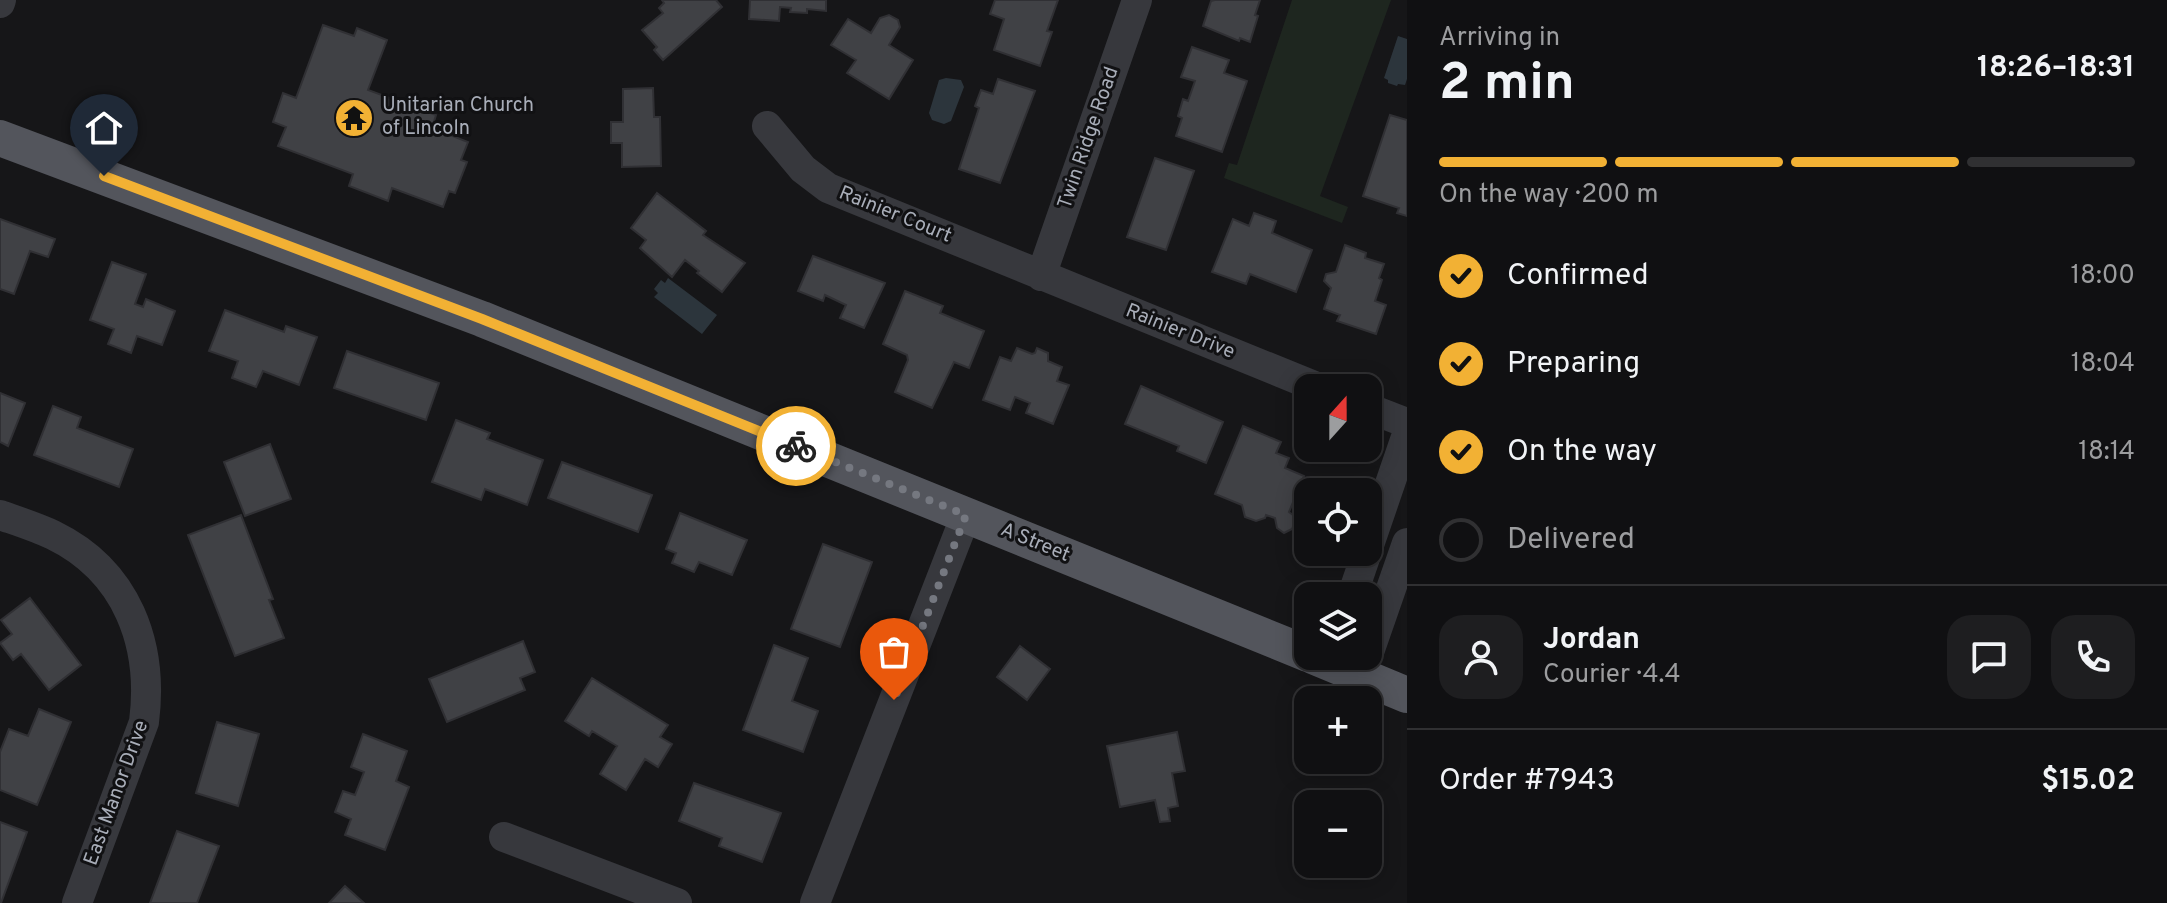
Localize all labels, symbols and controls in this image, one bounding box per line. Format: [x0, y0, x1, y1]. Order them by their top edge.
text: Arriving in [1439, 22, 1560, 55]
text: 18:26–18:31 [1977, 50, 2135, 87]
text: 2 min [1439, 52, 1575, 118]
street label: Twin Ridge Road [1052, 63, 1126, 213]
place label: Unitarian Church of Lincoln [382, 93, 534, 142]
pin [70, 94, 138, 176]
temple icon: Unitarian Church of Lincoln [333, 97, 375, 139]
icon: home [82, 106, 126, 150]
text: On the way · 200 m [1439, 179, 1658, 212]
street label: Rainier Court [835, 181, 955, 249]
icon: check [1439, 254, 1483, 298]
text: Confirmed [1507, 258, 1649, 295]
text: 18:00 [2070, 260, 2135, 293]
street label: Rainier Drive [1121, 298, 1239, 366]
icon: check [1439, 342, 1483, 386]
text: Preparing [1507, 346, 1640, 383]
text: 18:04 [2071, 348, 2135, 381]
north arrow [1294, 374, 1382, 462]
map controls [1294, 374, 1382, 878]
courier [756, 406, 836, 486]
icon: bike [774, 424, 818, 468]
icon: check [1439, 430, 1483, 474]
text: On the way [1507, 434, 1657, 471]
text: 18:14 [2078, 436, 2135, 469]
button: locate [1294, 478, 1382, 566]
street label: A Street [996, 517, 1074, 569]
text: Delivered [1507, 522, 1635, 559]
button: layers [1294, 582, 1382, 670]
button: person [1439, 615, 1523, 699]
button: chat [1947, 615, 2031, 699]
button: phone [2051, 615, 2135, 699]
pin [860, 618, 928, 700]
text: Jordan [1543, 622, 1640, 659]
icon: bag [872, 630, 916, 674]
text: Courier · 4.4 [1543, 659, 1681, 692]
button: + [1294, 686, 1382, 774]
street label: East Manor Drive [79, 717, 155, 869]
text: Order #7943 [1439, 763, 1615, 800]
text: $15.02 [2041, 763, 2135, 800]
button: − [1294, 790, 1382, 878]

